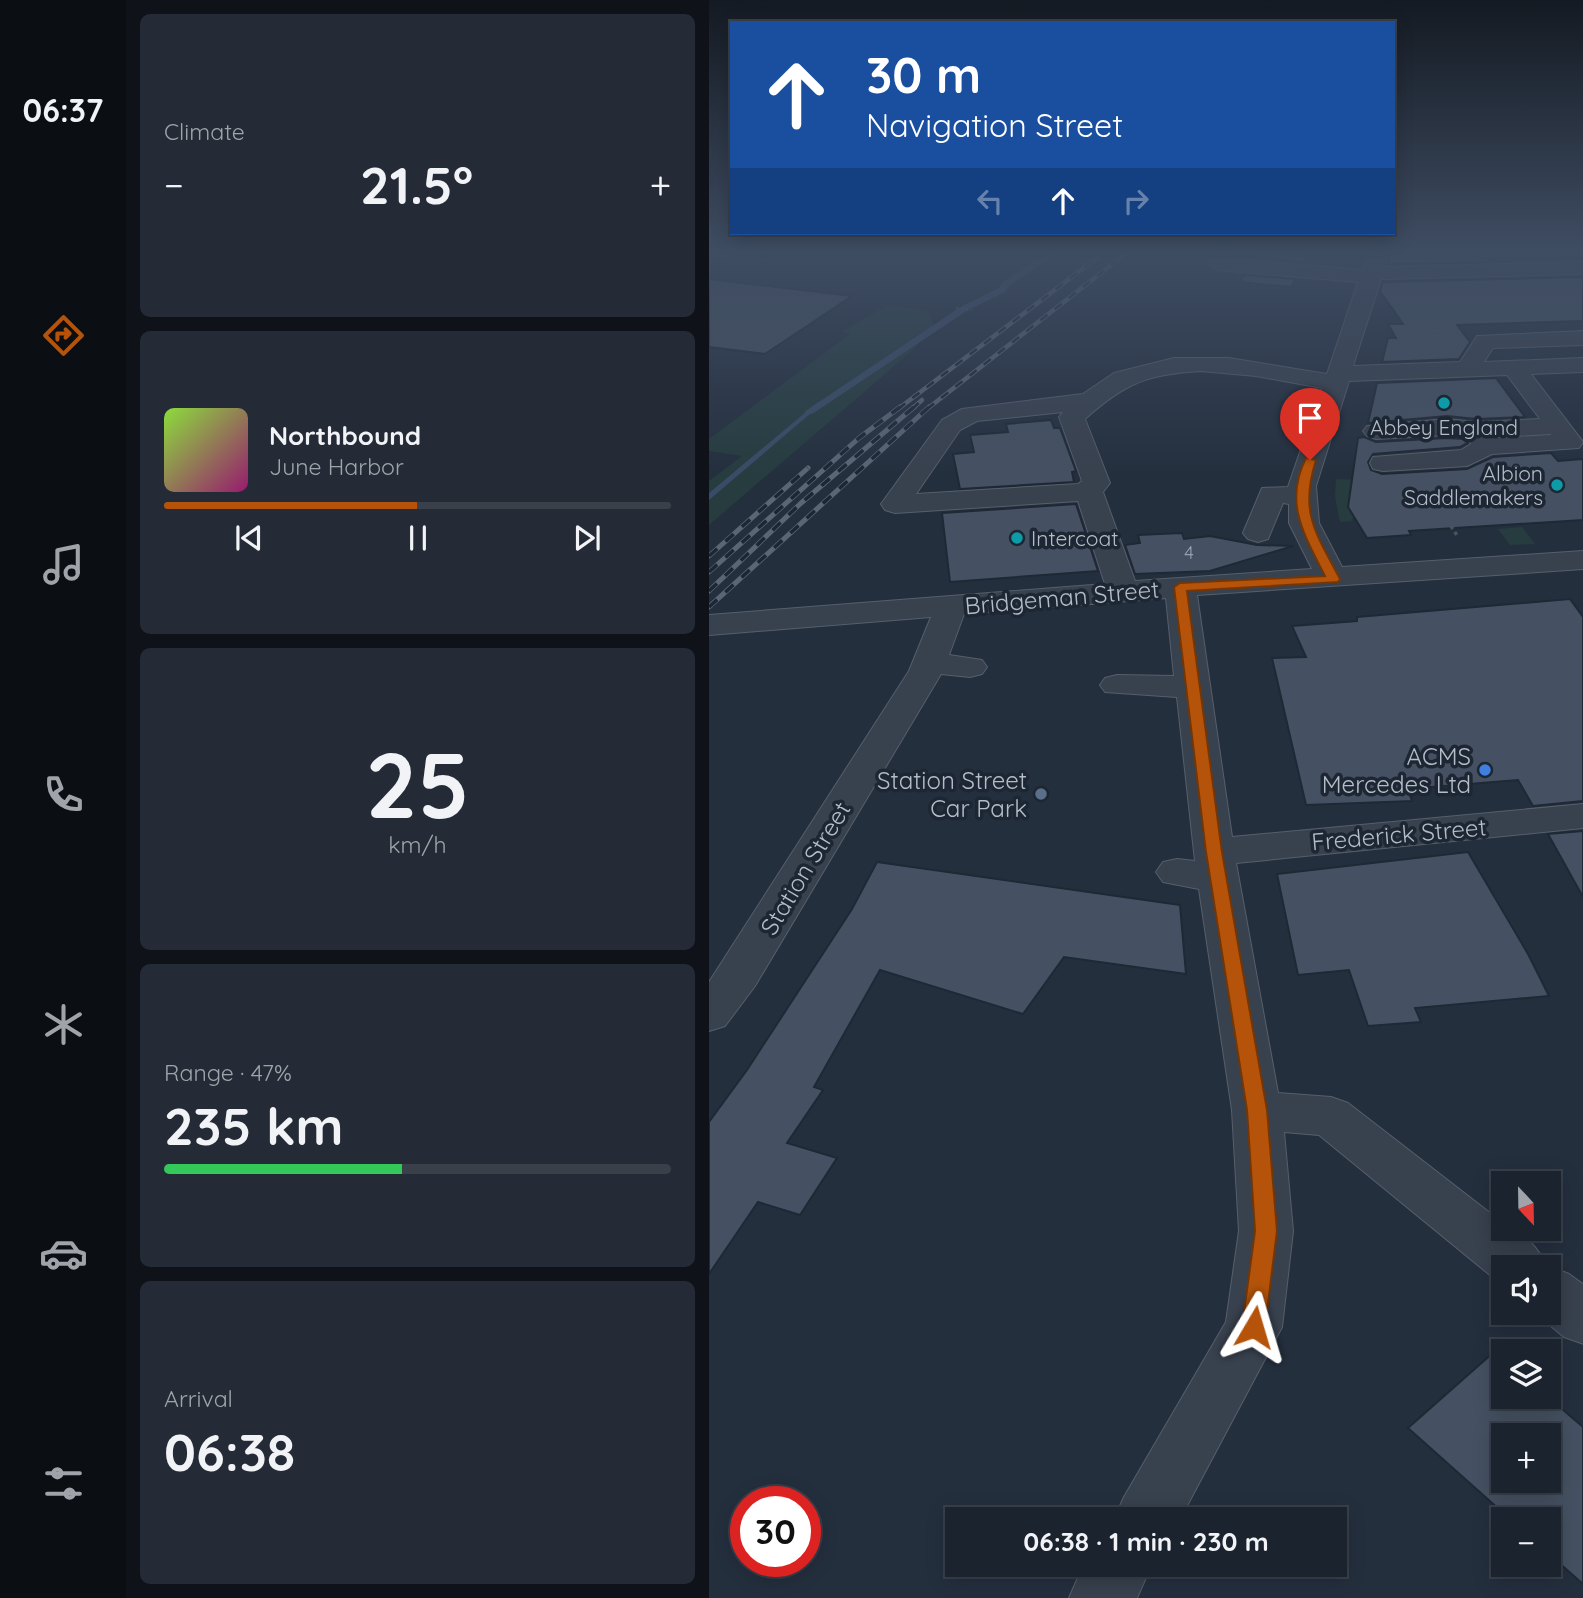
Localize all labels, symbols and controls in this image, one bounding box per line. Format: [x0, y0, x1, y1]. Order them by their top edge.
text: 30 m [866, 44, 981, 105]
icon: ahead [751, 49, 842, 140]
text: 06:37 [23, 90, 103, 130]
text: Navigation Street [866, 105, 1123, 145]
text: Climate [164, 117, 245, 146]
text: 21.5° [360, 152, 473, 217]
text: − [164, 161, 184, 209]
text: + [650, 161, 671, 209]
icon: left [971, 182, 1009, 220]
icon: ahead [1044, 182, 1082, 220]
icon: right [1117, 182, 1155, 220]
icon: directions [39, 311, 88, 360]
pin [1280, 388, 1340, 460]
marker: Abbey England [1436, 395, 1452, 411]
icon: arrive [1291, 399, 1329, 437]
place label: Abbey England [1370, 414, 1518, 440]
text: Northbound [269, 419, 421, 452]
text: June Harbor [269, 452, 404, 481]
place label: Albion Saddlemakers [1404, 460, 1543, 510]
marker: Albion Saddlemakers [1549, 477, 1565, 493]
icon: previous [230, 519, 268, 557]
icon: pause [399, 519, 437, 557]
icon: next [568, 519, 606, 557]
place label: Intercoat [1031, 525, 1118, 551]
marker: Intercoat [1009, 530, 1025, 546]
icon: music [39, 540, 88, 589]
house number: 4 [1184, 541, 1194, 564]
street label: Bridgeman Street [964, 574, 1160, 620]
text: 25 [365, 727, 470, 841]
place label: ACMS Mercedes Ltd [1322, 741, 1471, 799]
marker: ACMS Mercedes Ltd [1477, 762, 1493, 778]
place label: Station Street Car Park [877, 765, 1027, 823]
icon: phone [39, 770, 88, 819]
marker: Station Street Car Park [1033, 786, 1049, 802]
street label: Station Street [754, 796, 856, 940]
street label: Frederick Street [1310, 811, 1488, 857]
text: km/h [388, 830, 447, 859]
icon: climate [39, 1000, 88, 1049]
text: Range · 47% [164, 1058, 292, 1087]
text: 235 km [164, 1093, 344, 1158]
north arrow [1491, 1171, 1561, 1241]
map controls [1491, 1171, 1561, 1577]
icon: car [39, 1229, 88, 1278]
button: sound [1491, 1255, 1561, 1325]
position arrow [1217, 1290, 1291, 1364]
button: layers [1491, 1339, 1561, 1409]
text: Arrival [164, 1384, 233, 1413]
text: 06:38 [164, 1419, 295, 1484]
button: + [1491, 1423, 1561, 1493]
icon: filters [39, 1459, 88, 1508]
speed limit sign: 30 [730, 1486, 821, 1577]
button: − [1491, 1507, 1561, 1577]
text: 06:38 · 1 min · 230 m [1023, 1525, 1269, 1558]

